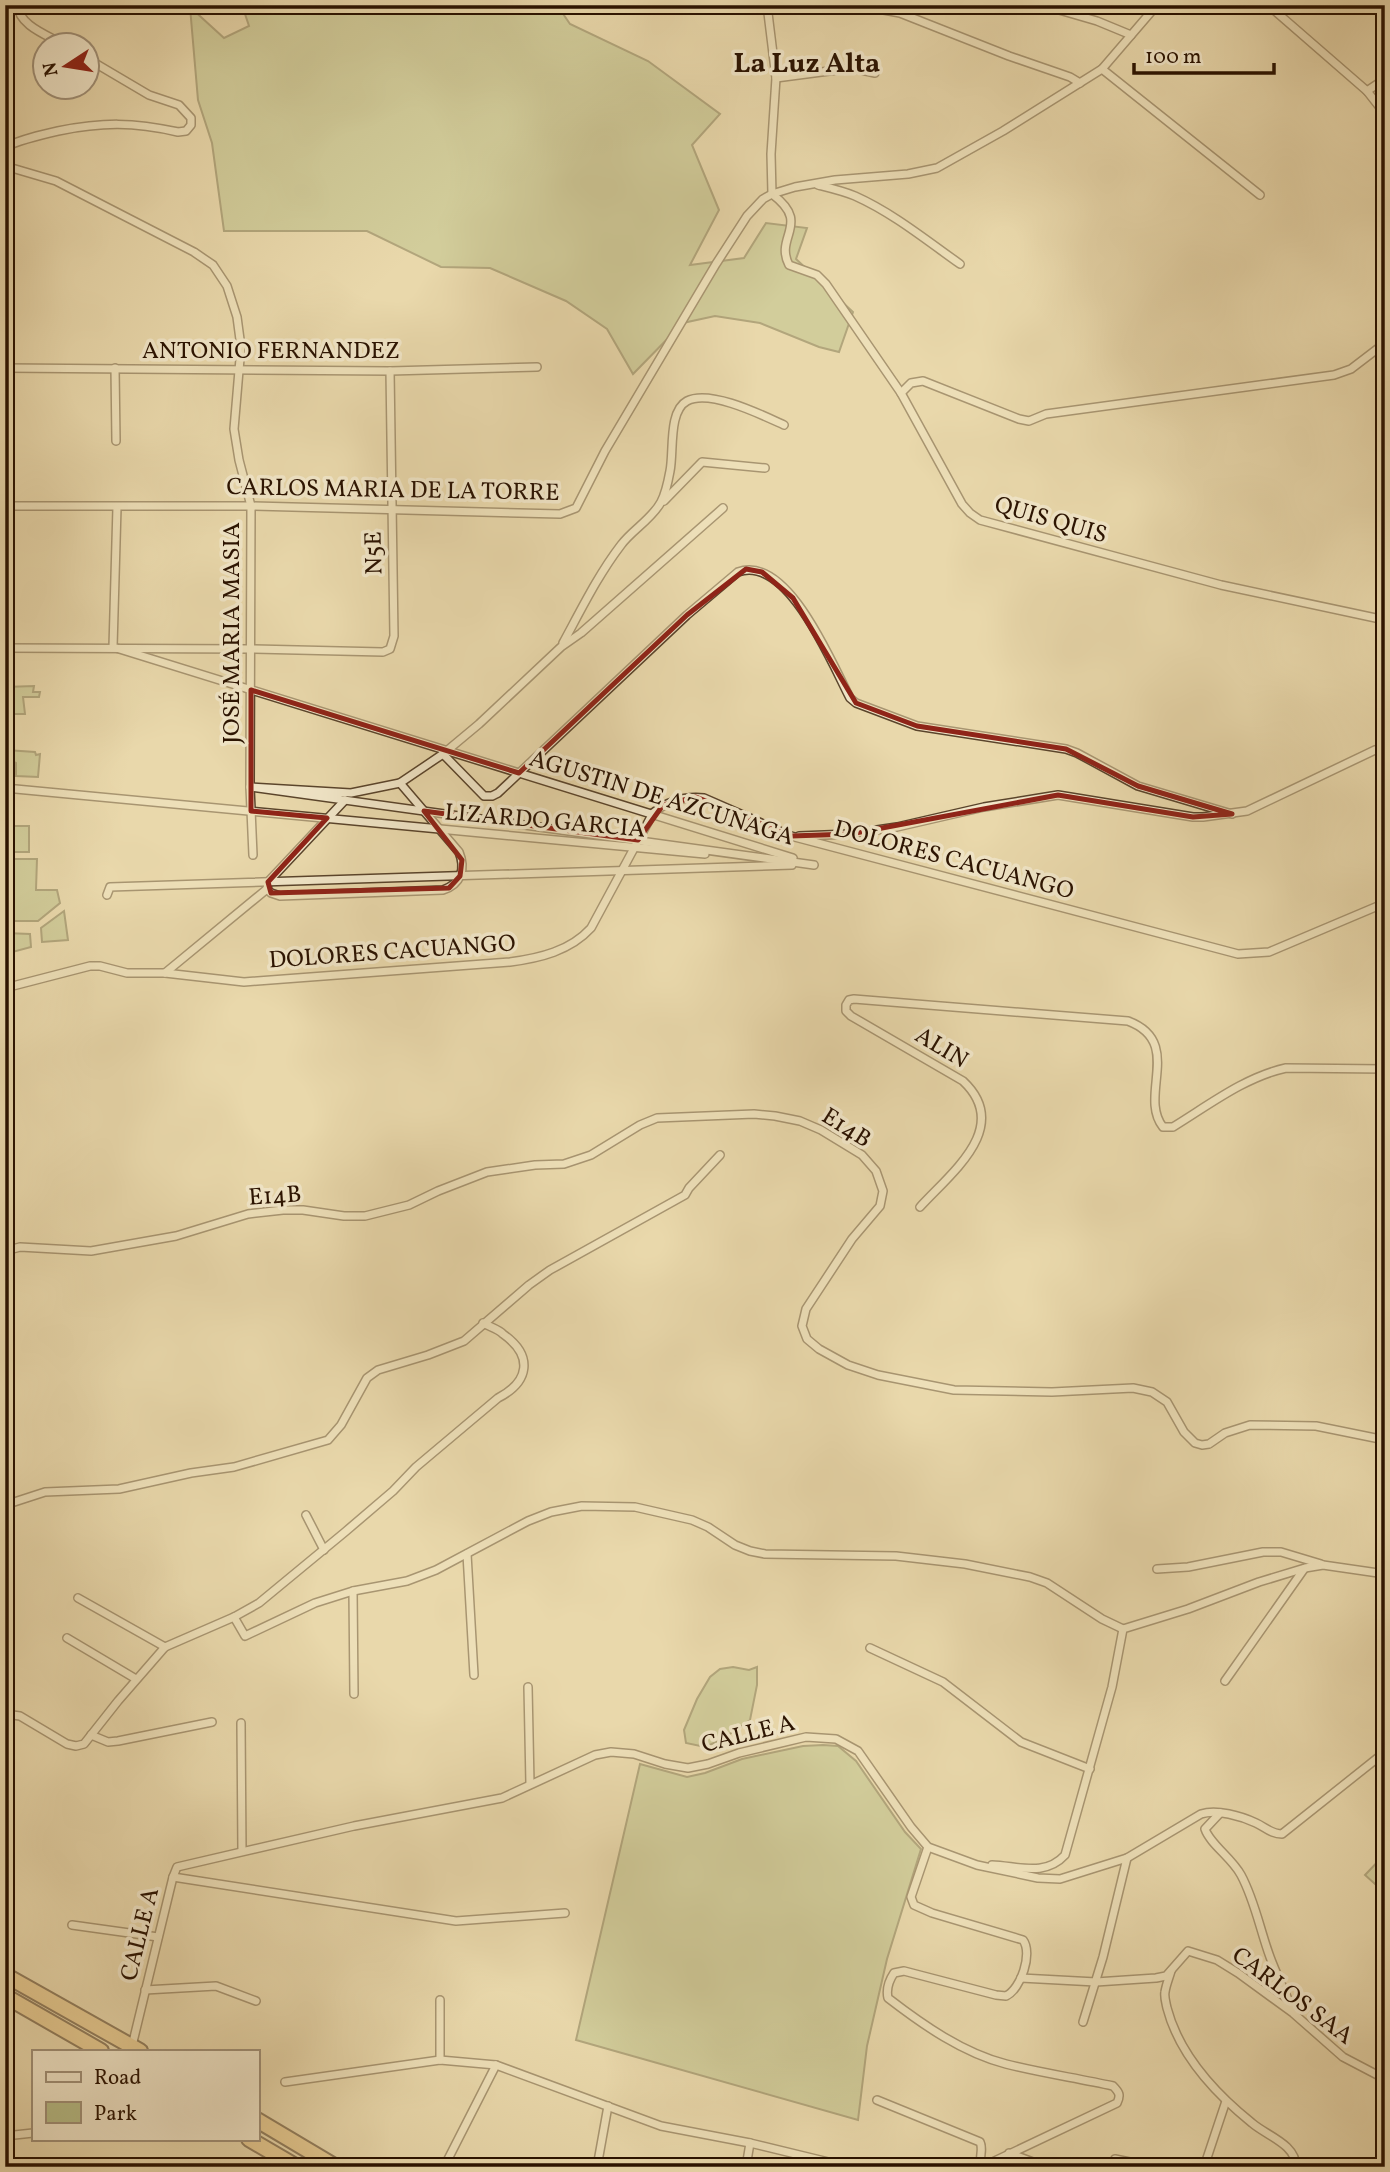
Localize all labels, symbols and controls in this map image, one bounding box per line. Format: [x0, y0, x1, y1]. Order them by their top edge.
north arrow [32, 32, 102, 102]
scale bar [1134, 32, 1274, 76]
text: 100 m [1145, 43, 1202, 72]
district label: La Luz Alta [734, 45, 880, 84]
text: N [37, 59, 65, 79]
street label: ANTONIO FERNANDEZ [142, 335, 400, 369]
street label: CARLOS MARIA DE LA TORRE [226, 471, 560, 511]
street label: QUIS QUIS [990, 489, 1111, 553]
street label: JOSÉ MARIA MASIA [216, 522, 250, 744]
street label: N5E [358, 531, 392, 575]
street label: AGUSTIN DE AZCUNAGA [525, 742, 798, 855]
street label: LIZARDO GARCIA [443, 796, 647, 848]
street label: DOLORES CACUANGO [830, 813, 1077, 909]
street label: DOLORES CACUANGO [268, 927, 517, 979]
street label: ALIN [908, 1020, 974, 1078]
street label: E14B [814, 1100, 877, 1157]
street label: E14B [248, 1178, 303, 1216]
street label: CALLE A [698, 1707, 799, 1763]
street label: CALLE A [113, 1884, 169, 1985]
street label: CARLOS SAA [1224, 1940, 1360, 2054]
legend [32, 2050, 259, 2140]
text: Road [94, 2064, 141, 2093]
text: Park [94, 2100, 137, 2129]

